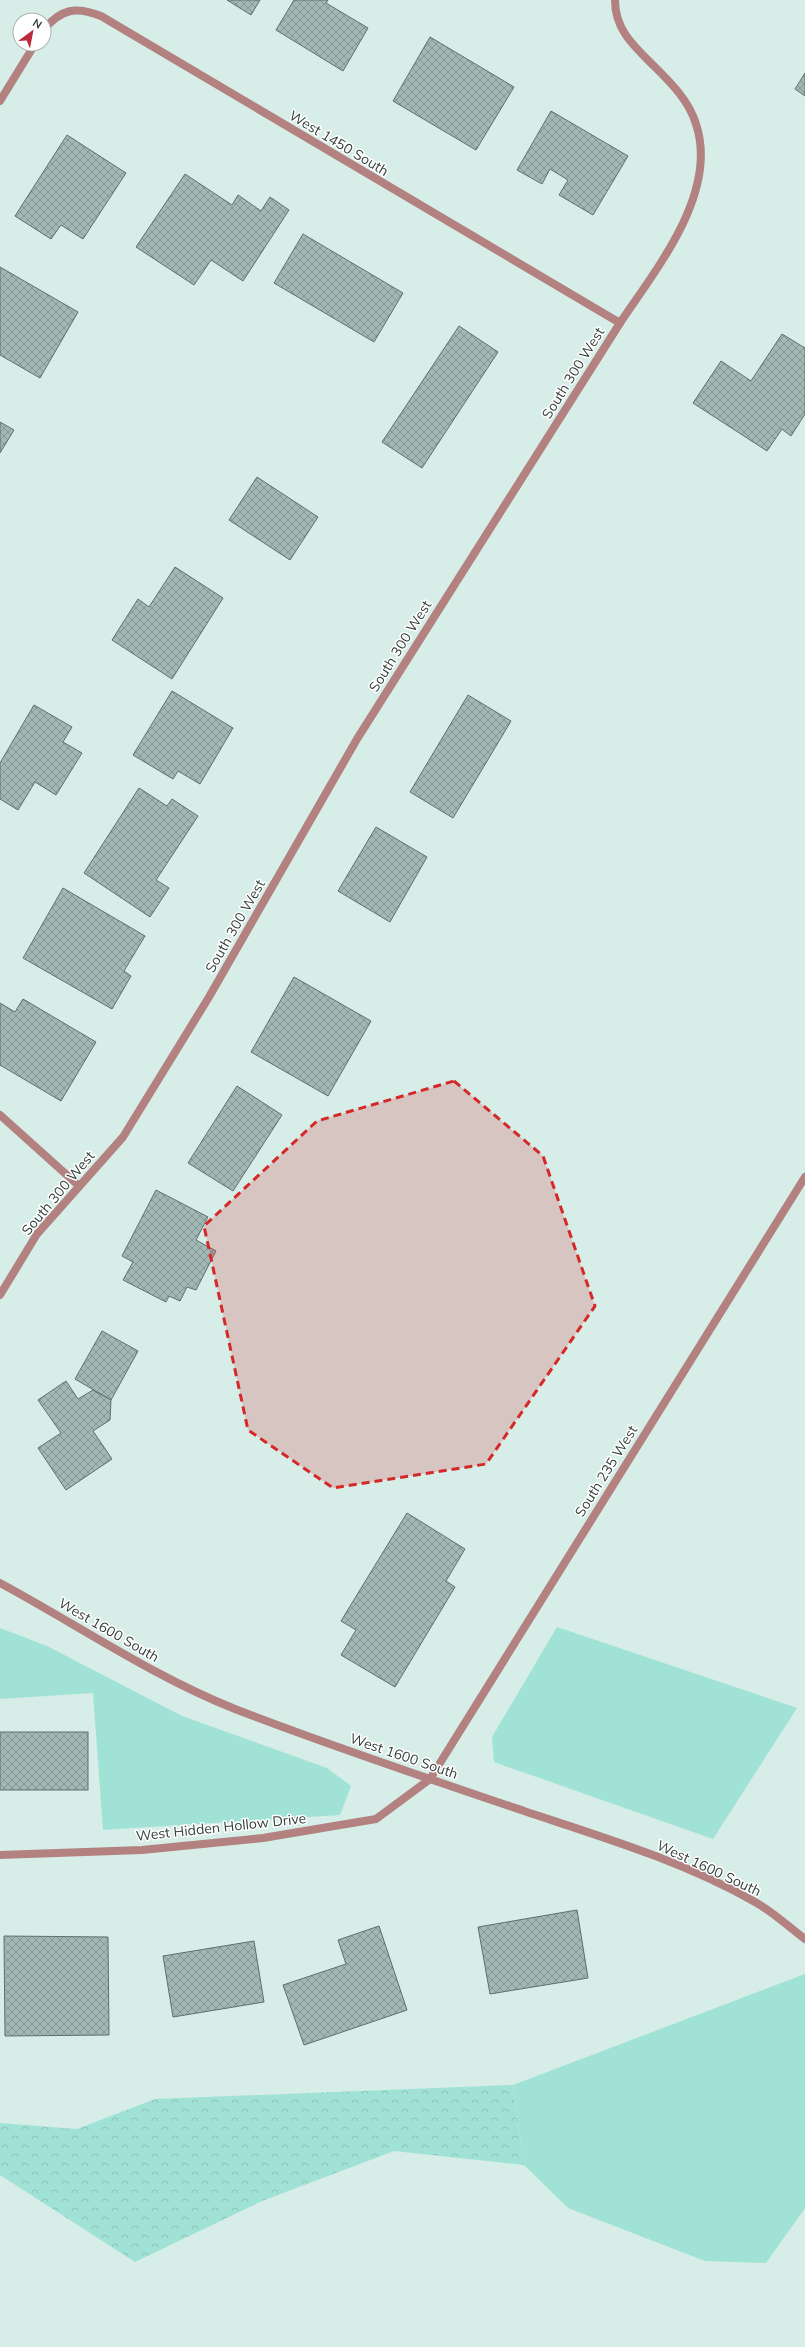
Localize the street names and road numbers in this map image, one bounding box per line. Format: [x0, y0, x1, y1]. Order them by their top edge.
street label: West 1450 South [286, 106, 392, 180]
street label: South 300 West [538, 324, 608, 422]
street label: South 300 West [365, 597, 435, 695]
street label: South 300 West [201, 876, 269, 976]
street label: South 300 West [18, 1147, 99, 1239]
street label: South 235 West [571, 1422, 641, 1520]
street label: West 1600 South [56, 1594, 162, 1666]
street label: West 1600 South [348, 1729, 460, 1783]
street label: West Hidden Hollow Drive [135, 1809, 307, 1845]
street label: West 1600 South [654, 1836, 764, 1900]

